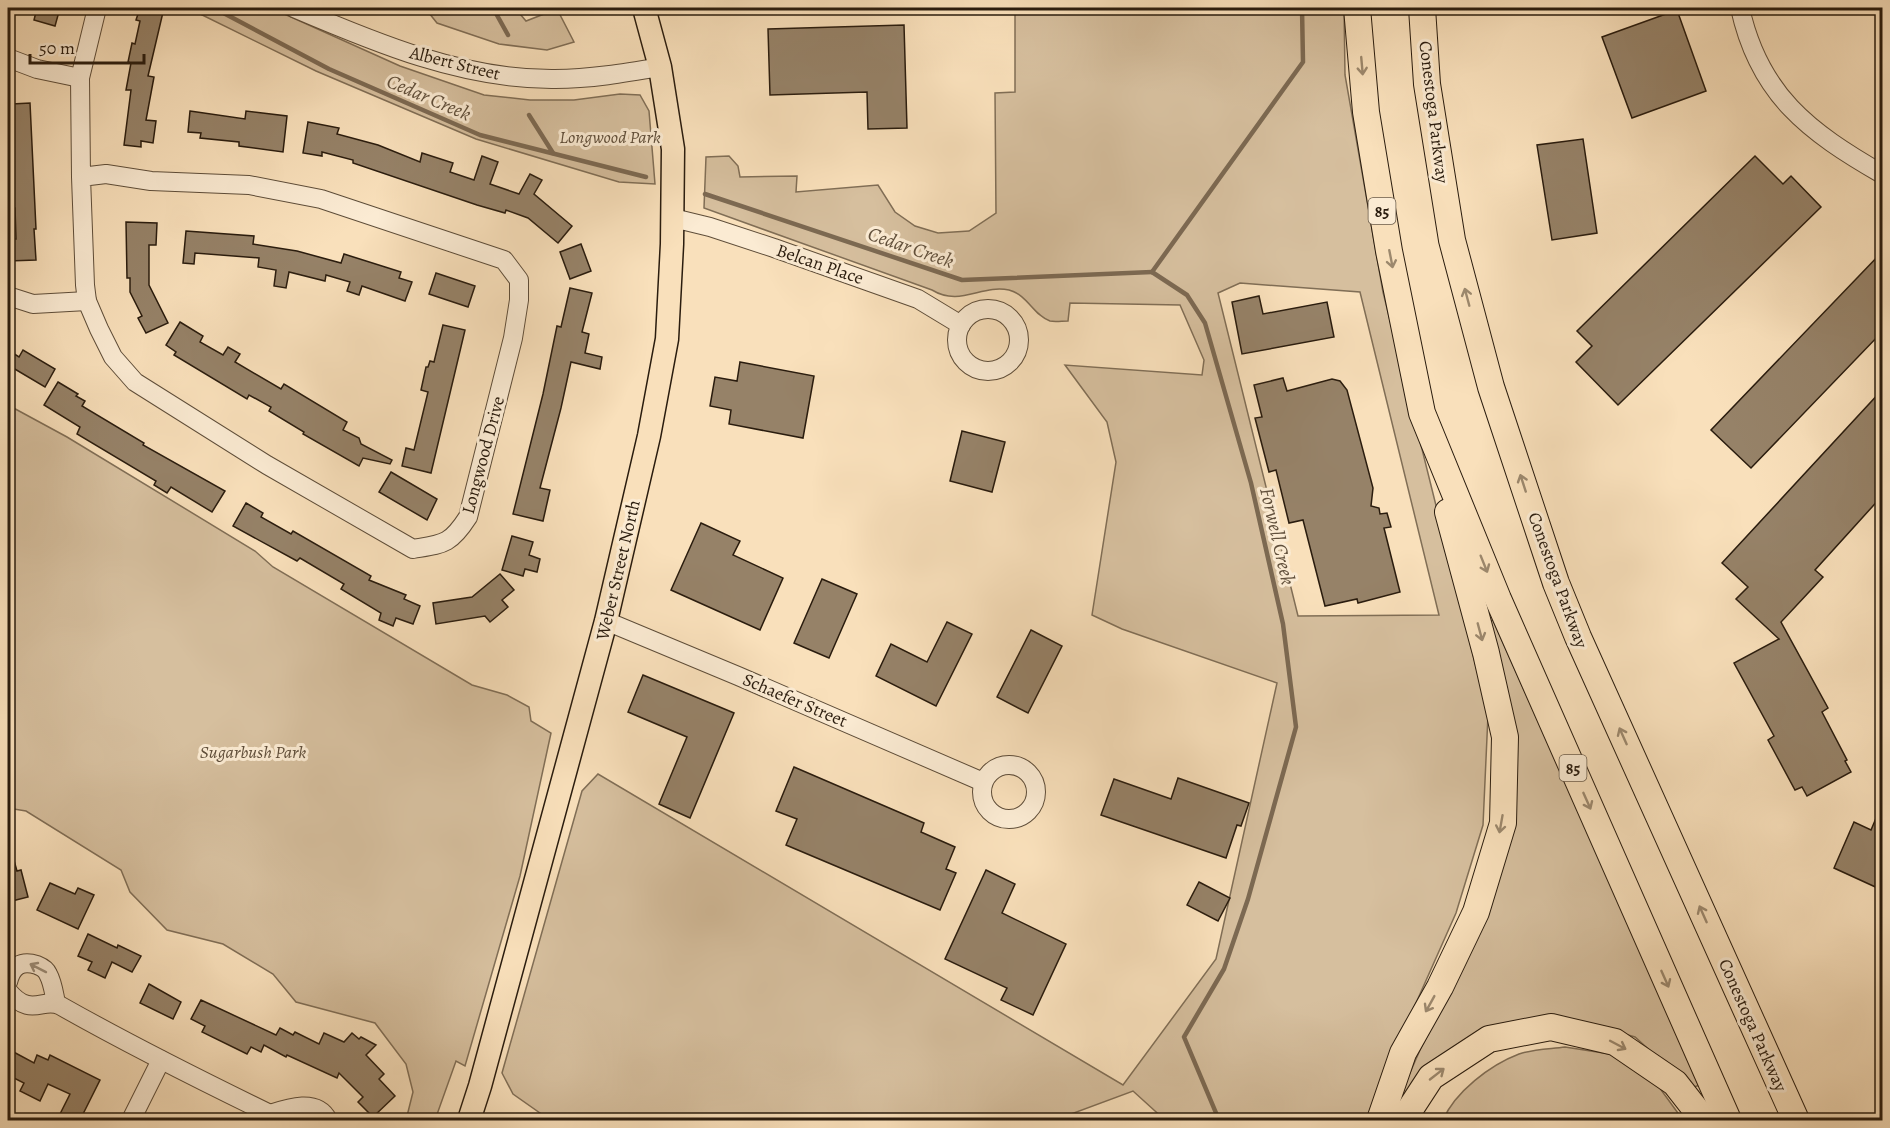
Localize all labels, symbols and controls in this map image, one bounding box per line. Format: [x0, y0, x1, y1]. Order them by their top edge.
scale bar [30, 27, 144, 65]
text: 50 m [39, 36, 75, 60]
street label: Albert Street [406, 40, 503, 86]
street label: Conestoga Parkway [1413, 40, 1455, 185]
one-way arrow [1357, 55, 1368, 75]
water label: Cedar Creek [382, 68, 475, 127]
park label: Longwood Park [559, 125, 661, 149]
road number: 85 [1368, 198, 1396, 224]
water label: Cedar Creek [864, 220, 957, 275]
street label: Belcan Place [773, 238, 867, 290]
one-way arrow [1385, 249, 1397, 268]
one-way arrow [1461, 287, 1472, 306]
street label: Longwood Drive [456, 393, 510, 517]
one-way arrow [1517, 474, 1528, 493]
water label: Forwell Creek [1253, 485, 1302, 588]
street label: Weber Street North [590, 497, 646, 643]
street label: Conestoga Parkway [1522, 509, 1594, 652]
one-way arrow [1479, 554, 1490, 573]
one-way arrow [1475, 622, 1487, 641]
street label: Schaefer Street [739, 667, 851, 733]
one-way arrow [1616, 728, 1628, 746]
park label: Sugarbush Park [200, 740, 306, 764]
road number: 85 [1560, 755, 1586, 781]
one-way arrow [1582, 791, 1593, 809]
one-way arrow [1496, 813, 1507, 833]
one-way arrow [1697, 906, 1708, 924]
street label: Conestoga Parkway [1713, 955, 1793, 1096]
one-way arrow [30, 961, 48, 973]
one-way arrow [1660, 970, 1672, 988]
one-way arrow [1424, 995, 1436, 1012]
one-way arrow [1609, 1039, 1626, 1051]
one-way arrow [1429, 1067, 1445, 1080]

